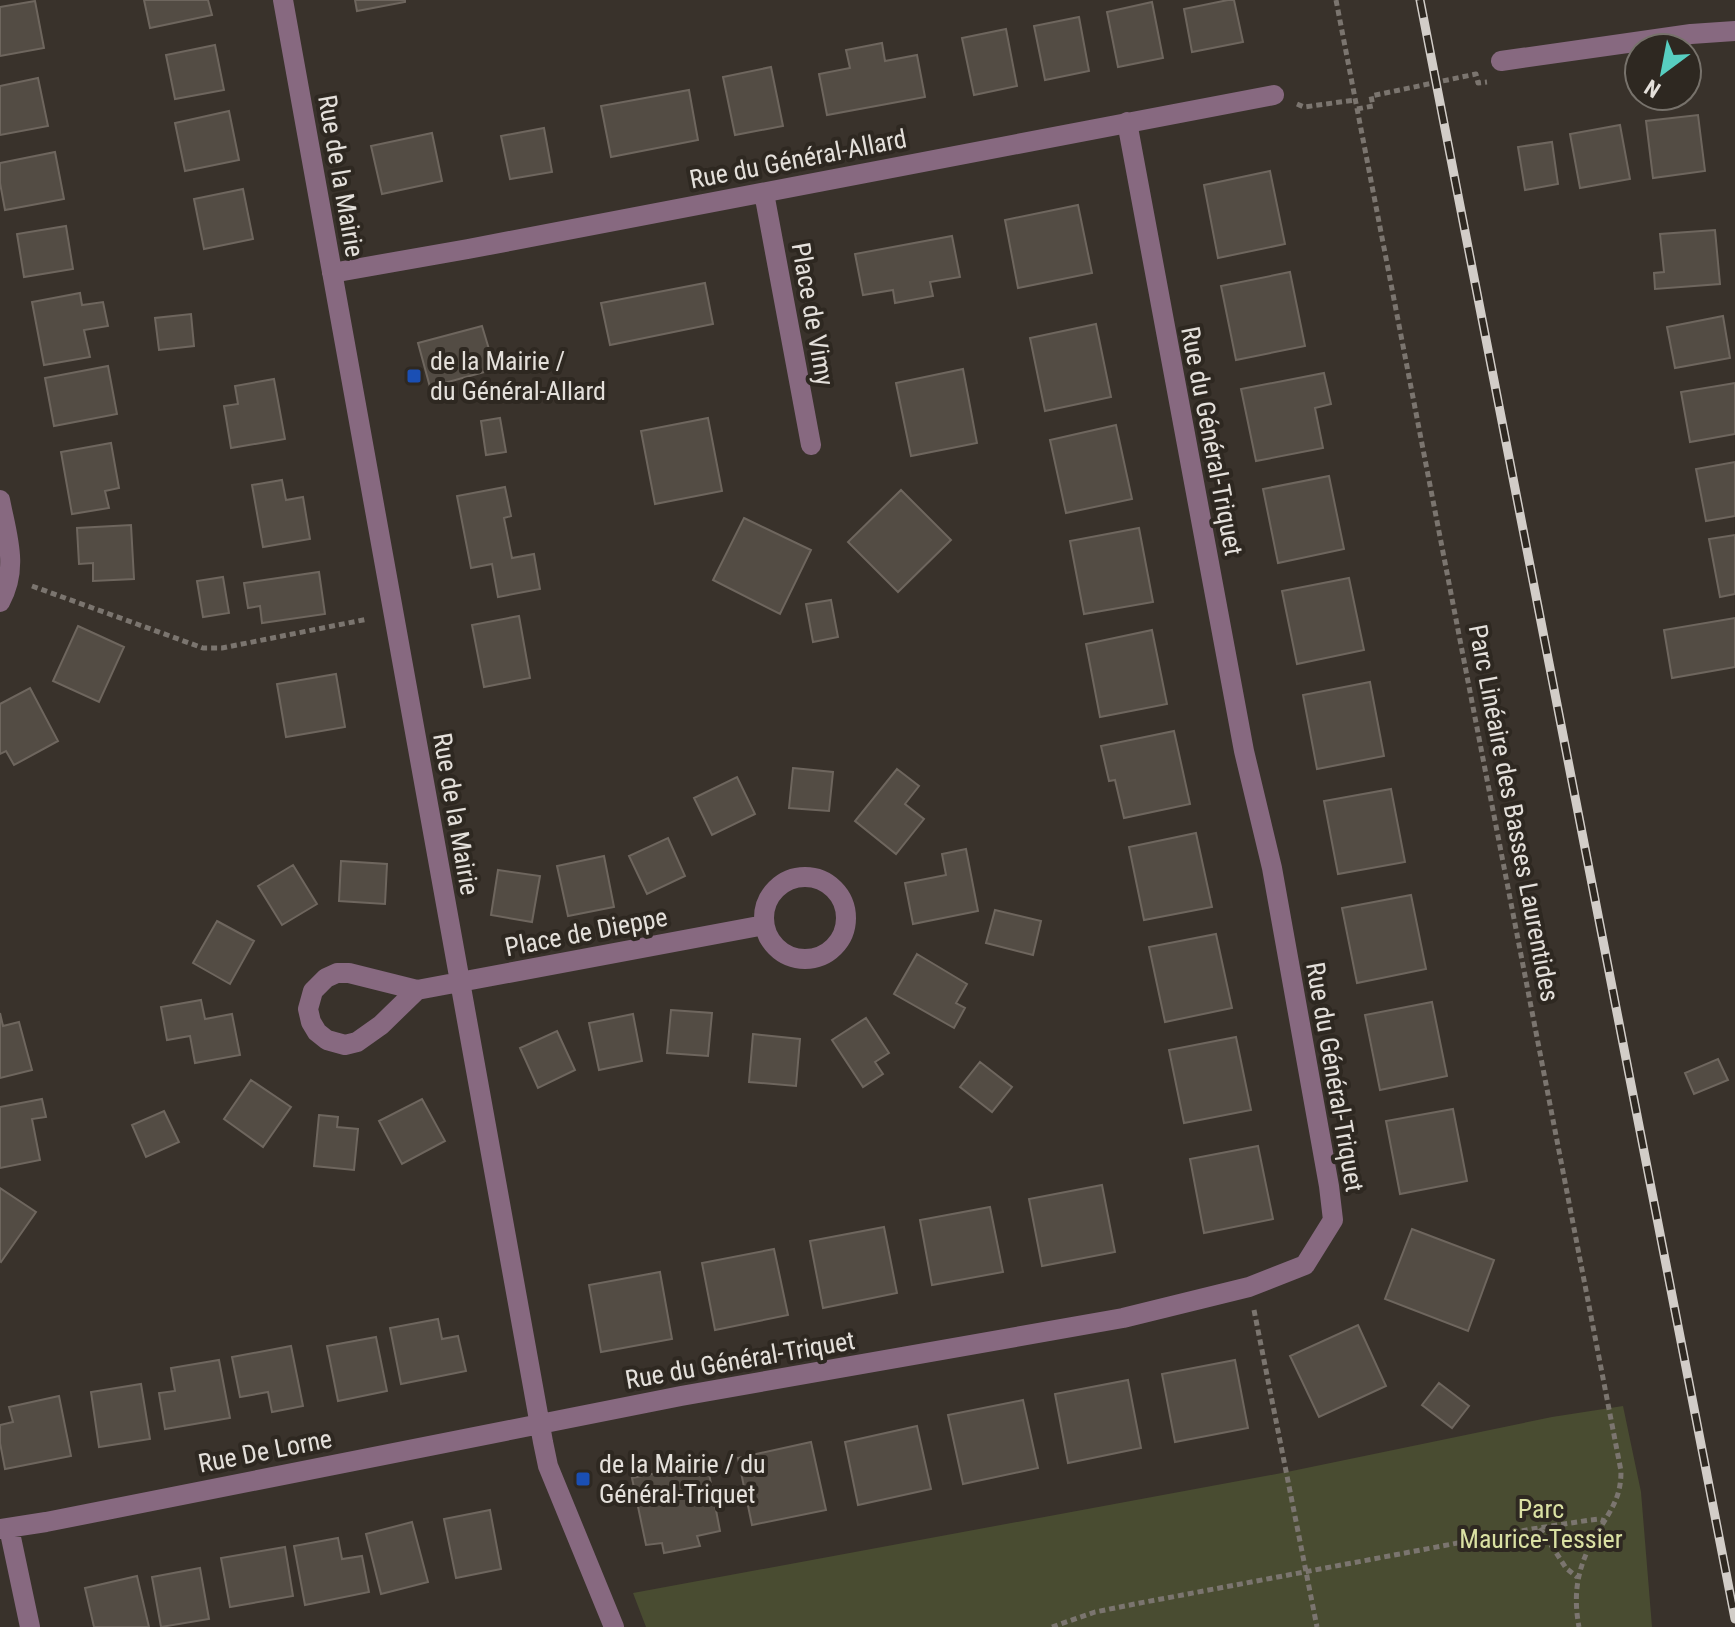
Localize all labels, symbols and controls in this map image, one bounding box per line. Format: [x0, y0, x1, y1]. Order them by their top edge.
north arrow [1623, 32, 1703, 112]
text: N [1640, 74, 1665, 103]
street label: Rue de la Mairie [312, 93, 370, 259]
street label: Rue du Général-Allard [687, 123, 909, 195]
street label: Place de Vimy [786, 240, 840, 388]
street label: Rue du Général-Triquet [1175, 324, 1249, 558]
place label: de la Mairie / du Général-Allard [430, 346, 606, 406]
marker: de la Mairie / du Général-Allard [405, 367, 423, 385]
street label: Parc Linéaire des Basses Laurentides [1463, 622, 1565, 1004]
street label: Rue de la Mairie [427, 731, 485, 897]
street label: Place de Dieppe [502, 902, 670, 962]
street label: Rue du Général-Triquet [1300, 960, 1370, 1194]
street label: Rue du Général-Triquet [623, 1325, 857, 1395]
street label: Rue De Lorne [196, 1423, 334, 1479]
place label: de la Mairie / du Général-Triquet [599, 1449, 766, 1509]
marker: de la Mairie / du Général-Triquet [574, 1470, 592, 1488]
park label: Parc Maurice-Tessier [1459, 1494, 1623, 1554]

